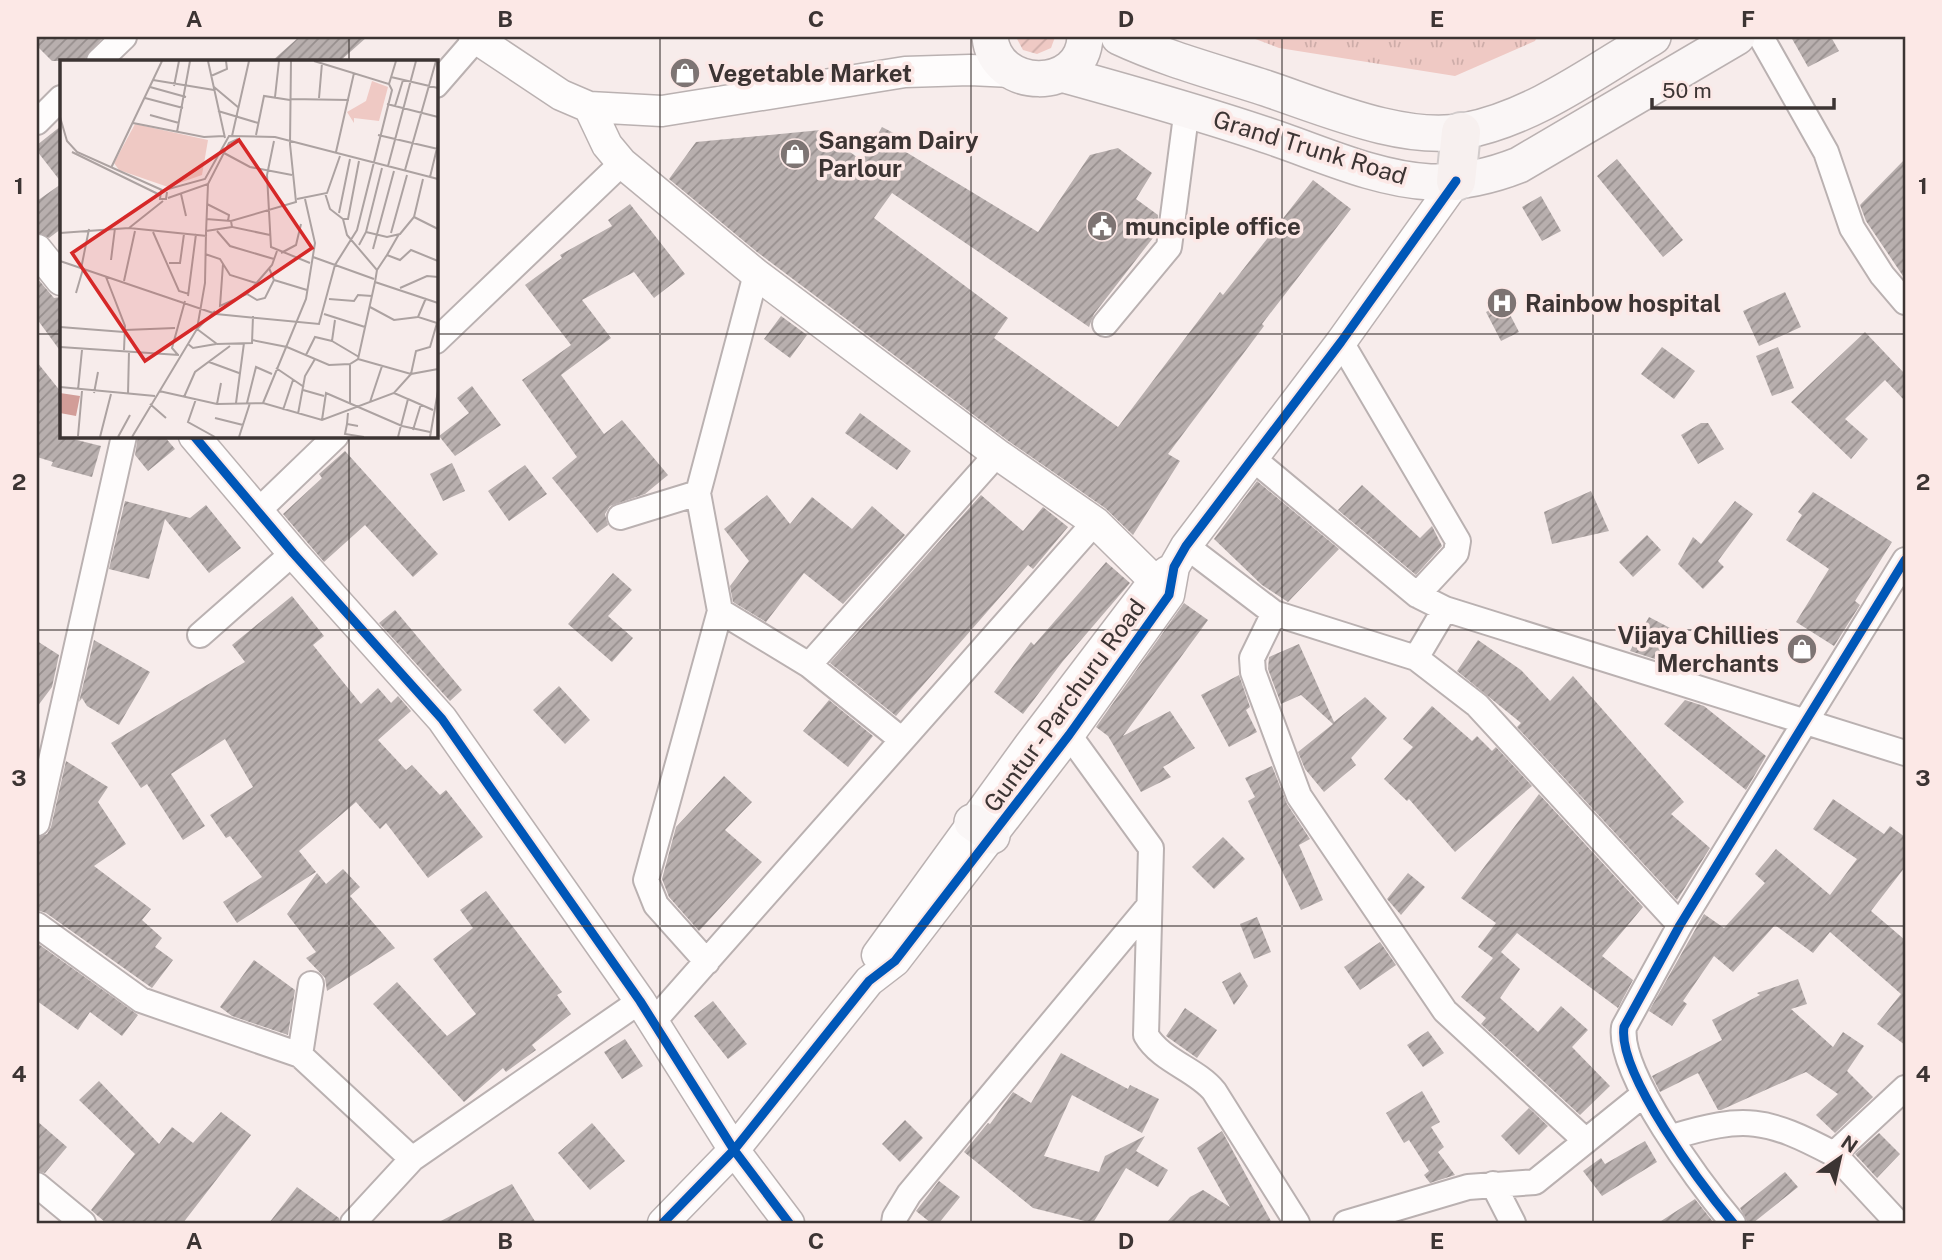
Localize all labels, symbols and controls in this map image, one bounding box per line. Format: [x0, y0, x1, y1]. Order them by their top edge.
text: A [186, 5, 203, 32]
text: B [497, 5, 513, 32]
text: C [808, 5, 824, 32]
text: D [1118, 5, 1134, 32]
text: E [1430, 5, 1444, 32]
text: F [1741, 5, 1755, 32]
shop icon: Vegetable Market [668, 56, 702, 90]
place label: Vegetable Market [708, 59, 912, 87]
inset map [60, 60, 438, 438]
scale bar [1652, 66, 1834, 110]
text: 50 m [1662, 78, 1712, 103]
street label: Grand Trunk Road [1210, 104, 1410, 190]
place label: Sangam Dairy Parlour [818, 126, 979, 182]
shop icon: Sangam Dairy Parlour [778, 137, 812, 171]
text: 1 [14, 172, 24, 199]
text: 1 [1918, 172, 1928, 199]
public building icon: munciple office [1085, 209, 1119, 243]
place label: munciple office [1125, 212, 1301, 240]
hospital icon: Rainbow hospital [1485, 286, 1519, 320]
place label: Rainbow hospital [1525, 289, 1721, 317]
text: 2 [12, 468, 26, 495]
text: 2 [1916, 468, 1930, 495]
street label: Guntur - Parchuru Road [977, 593, 1151, 817]
place label: Vijaya Chillies Merchants [1617, 621, 1779, 677]
shop icon: Vijaya Chillies Merchants [1785, 632, 1819, 666]
text: 3 [11, 764, 27, 791]
text: 3 [1915, 764, 1931, 791]
text: 4 [11, 1060, 27, 1087]
text: 4 [1915, 1060, 1931, 1087]
north arrow [1806, 1124, 1876, 1194]
text: N [1837, 1131, 1862, 1157]
text: A [186, 1227, 203, 1254]
text: B [497, 1227, 513, 1254]
text: C [808, 1227, 824, 1254]
text: D [1118, 1227, 1134, 1254]
text: E [1430, 1227, 1444, 1254]
text: F [1741, 1227, 1755, 1254]

